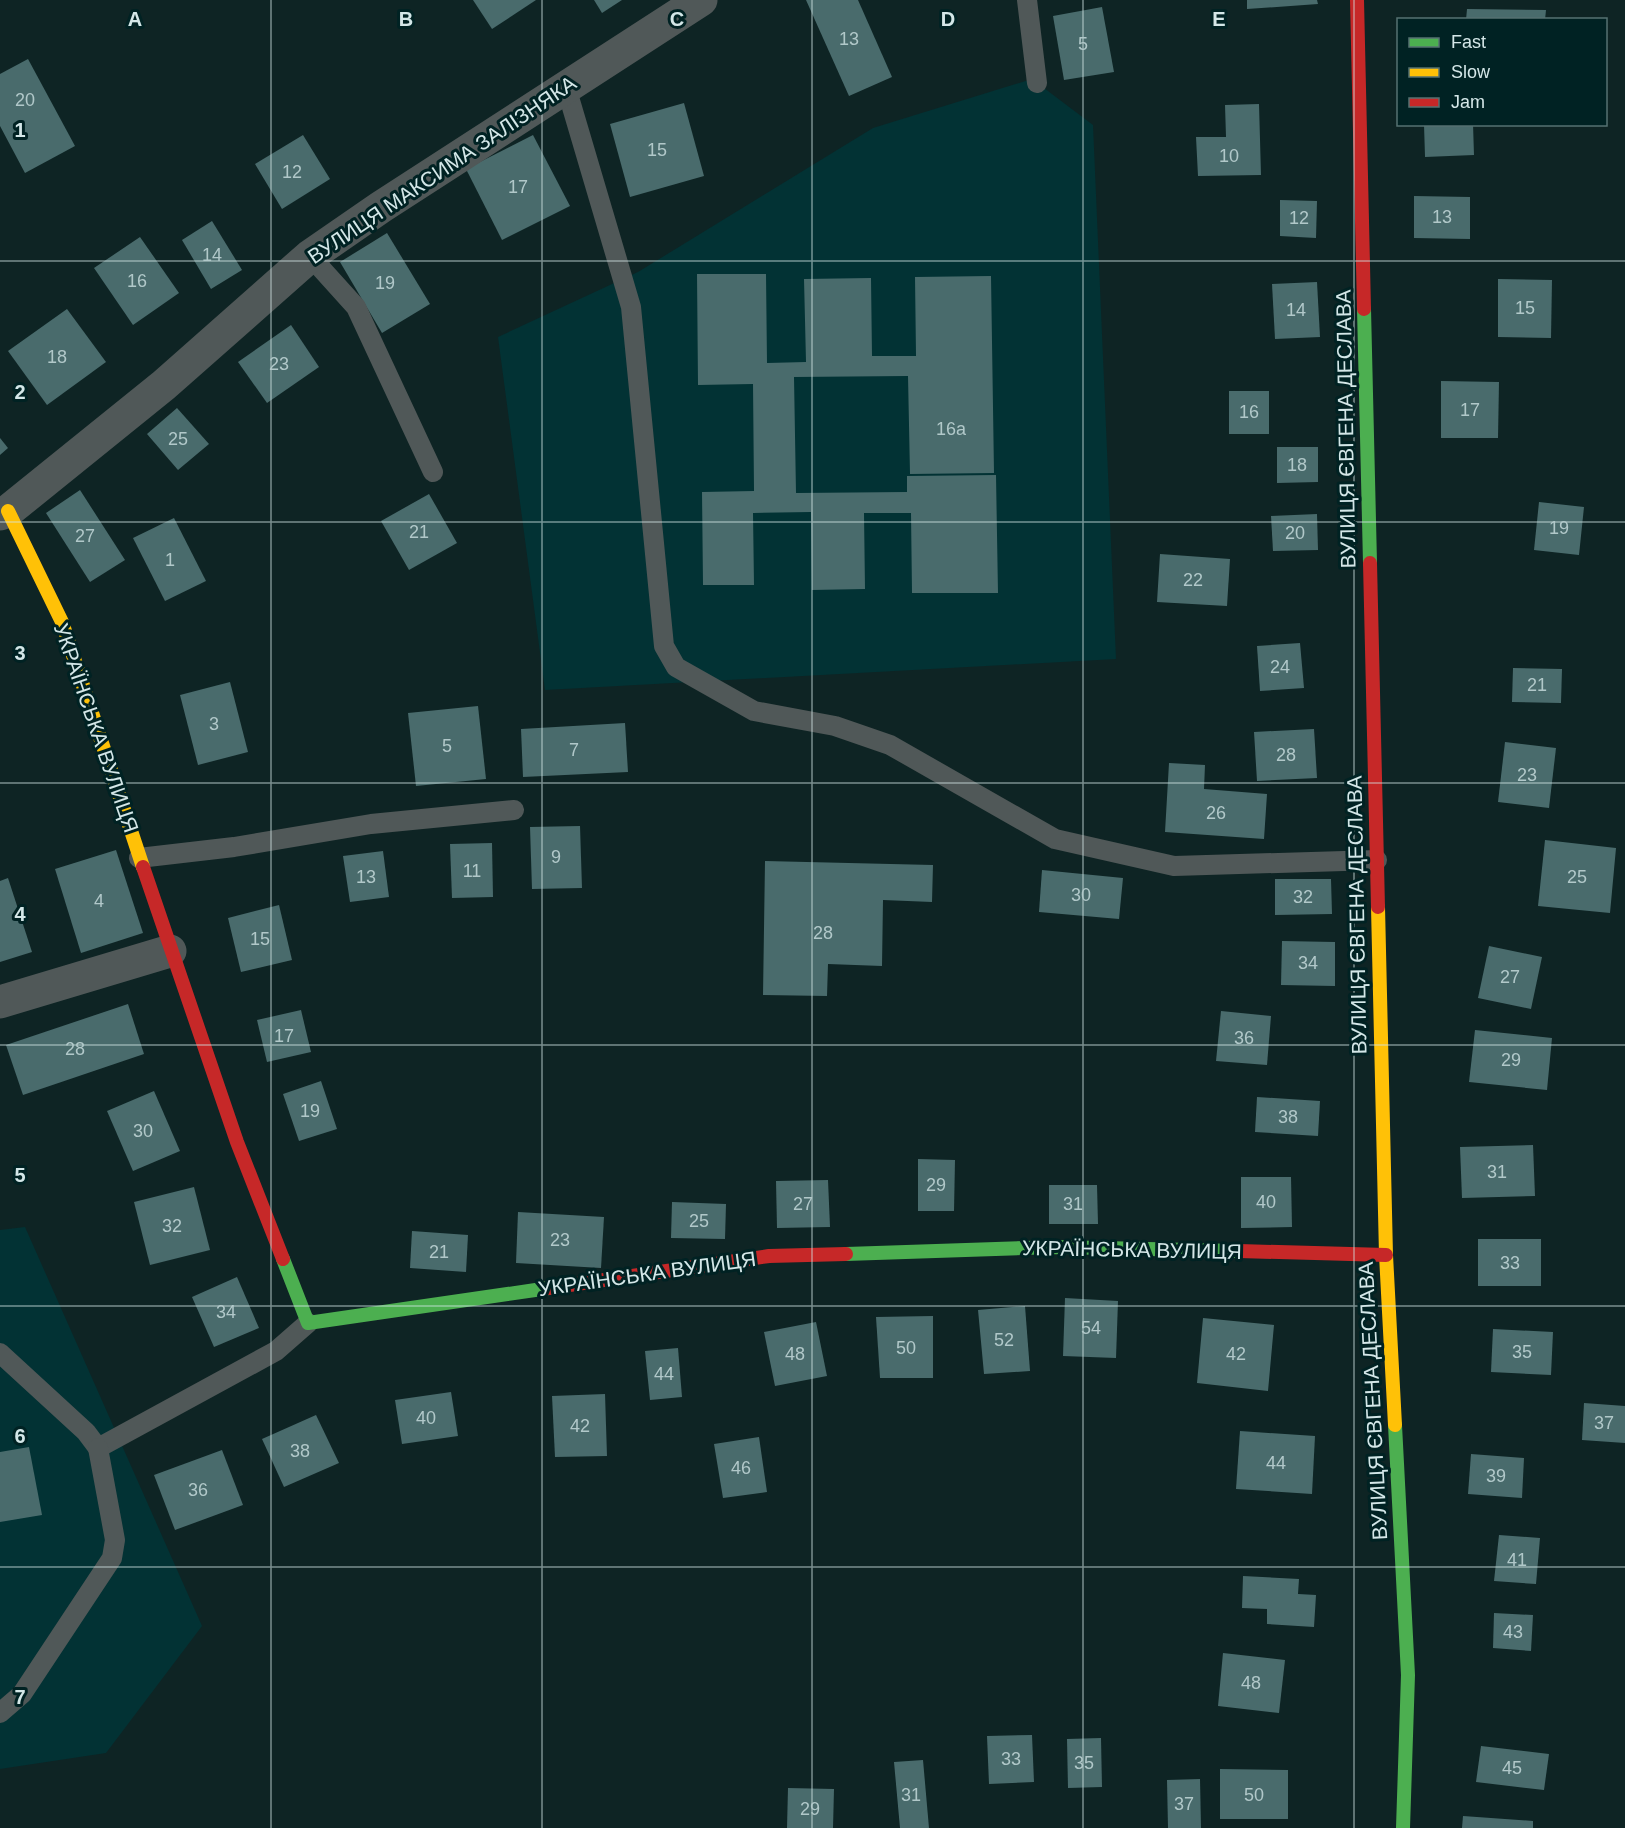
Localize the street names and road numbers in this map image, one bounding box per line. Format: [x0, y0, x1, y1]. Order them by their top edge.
street label: ВУЛИЦЯ МАКСИМА ЗАЛІЗНЯКА [303, 71, 580, 268]
street label: ВУЛИЦЯ ЄВГЕНА ДЕСЛАВА [1332, 290, 1359, 569]
street label: УКРАЇНСЬКА ВУЛИЦЯ [50, 620, 143, 835]
street label: ВУЛИЦЯ ЄВГЕНА ДЕСЛАВА [1343, 776, 1370, 1055]
street label: УКРАЇНСЬКА ВУЛИЦЯ [1022, 1236, 1242, 1263]
street label: УКРАЇНСЬКА ВУЛИЦЯ [537, 1247, 757, 1300]
street label: ВУЛИЦЯ ЄВГЕНА ДЕСЛАВА [1354, 1261, 1391, 1541]

